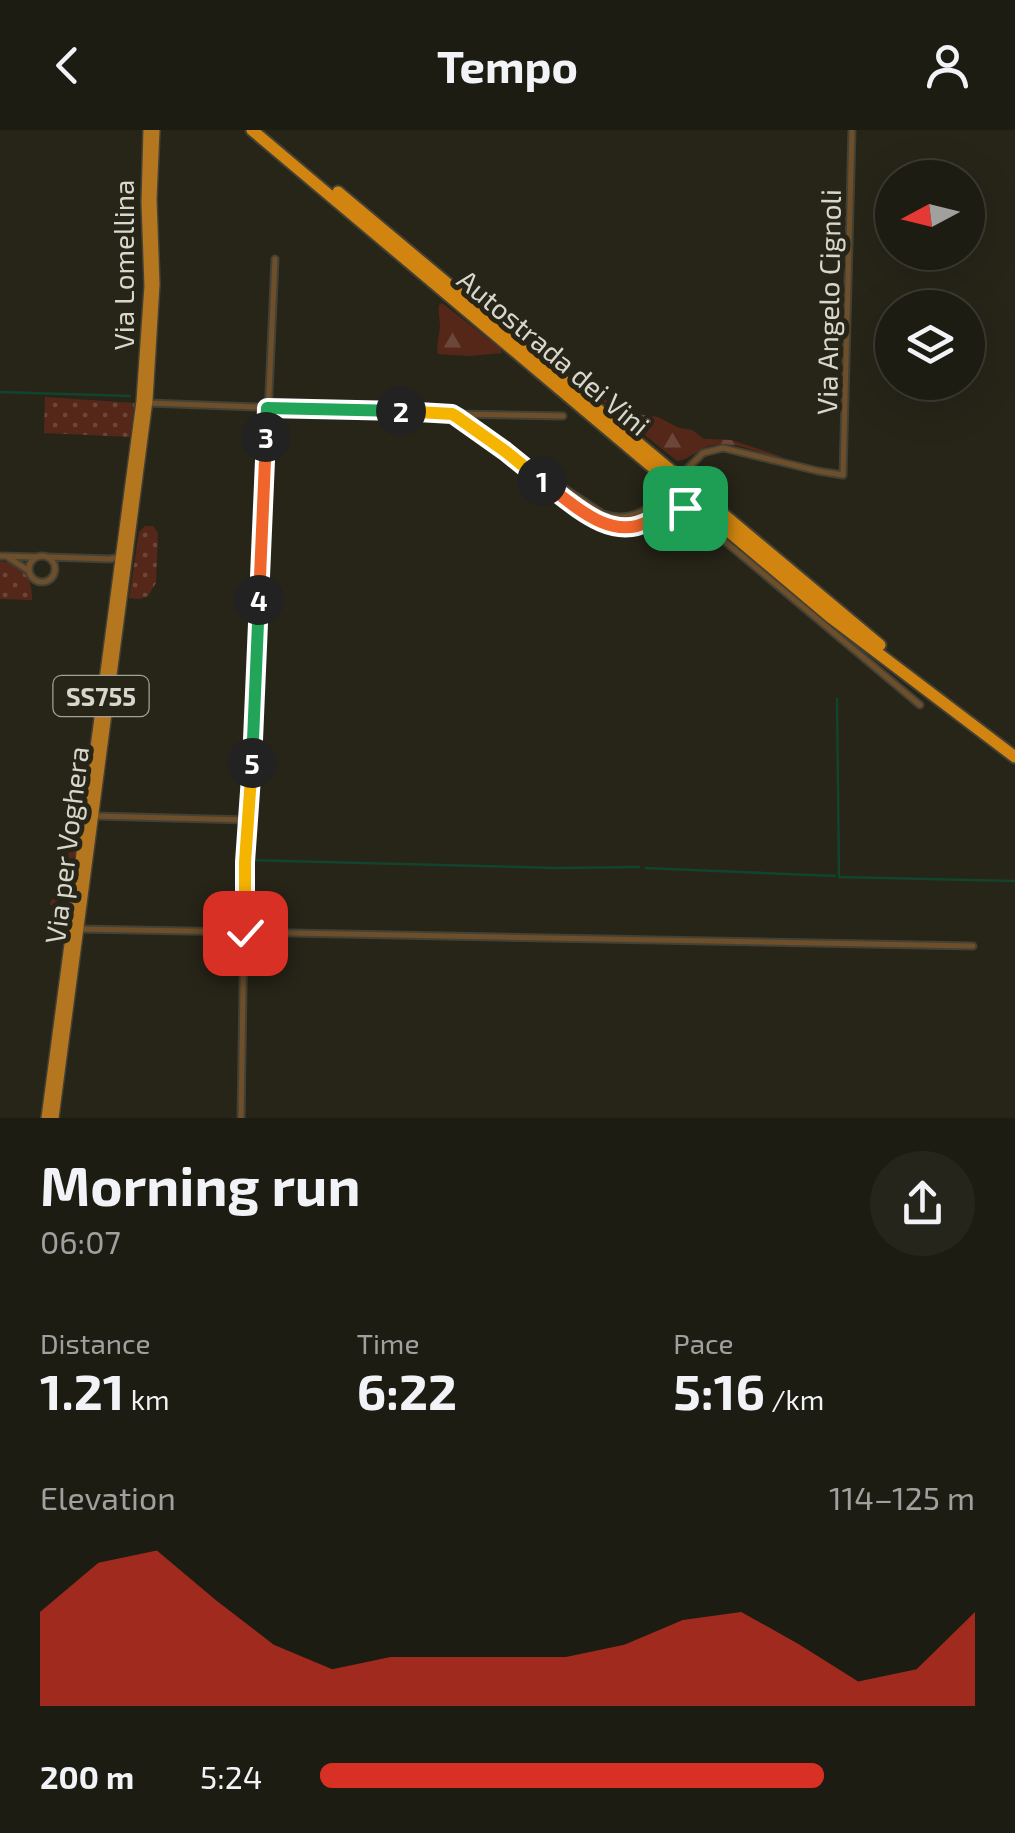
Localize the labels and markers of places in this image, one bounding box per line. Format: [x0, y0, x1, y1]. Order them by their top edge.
pin: 2 [376, 386, 426, 436]
pin: 3 [241, 412, 291, 462]
pin: 1 [517, 456, 567, 506]
pin [643, 466, 728, 551]
pin: 4 [234, 575, 284, 625]
pin: 5 [227, 738, 277, 788]
pin [203, 891, 288, 976]

